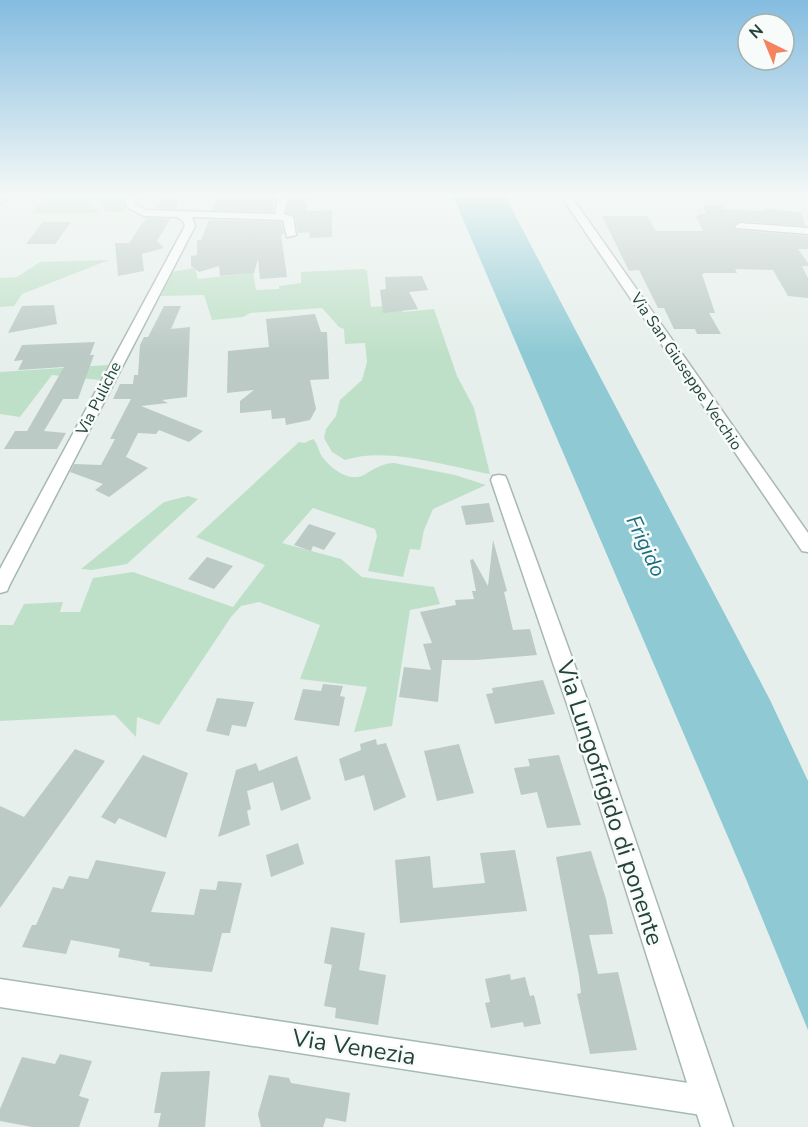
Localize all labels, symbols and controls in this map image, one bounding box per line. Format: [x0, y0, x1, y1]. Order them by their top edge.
north arrow [736, 12, 796, 72]
text: N [745, 20, 768, 44]
street label: Via San Giuseppe Vecchio [625, 288, 747, 455]
street label: Via Puliche [71, 358, 127, 440]
water label: Frigido [620, 511, 672, 581]
street label: Via Lungofrigido di ponente [548, 656, 671, 949]
street label: Via Venezia [289, 1021, 418, 1073]

